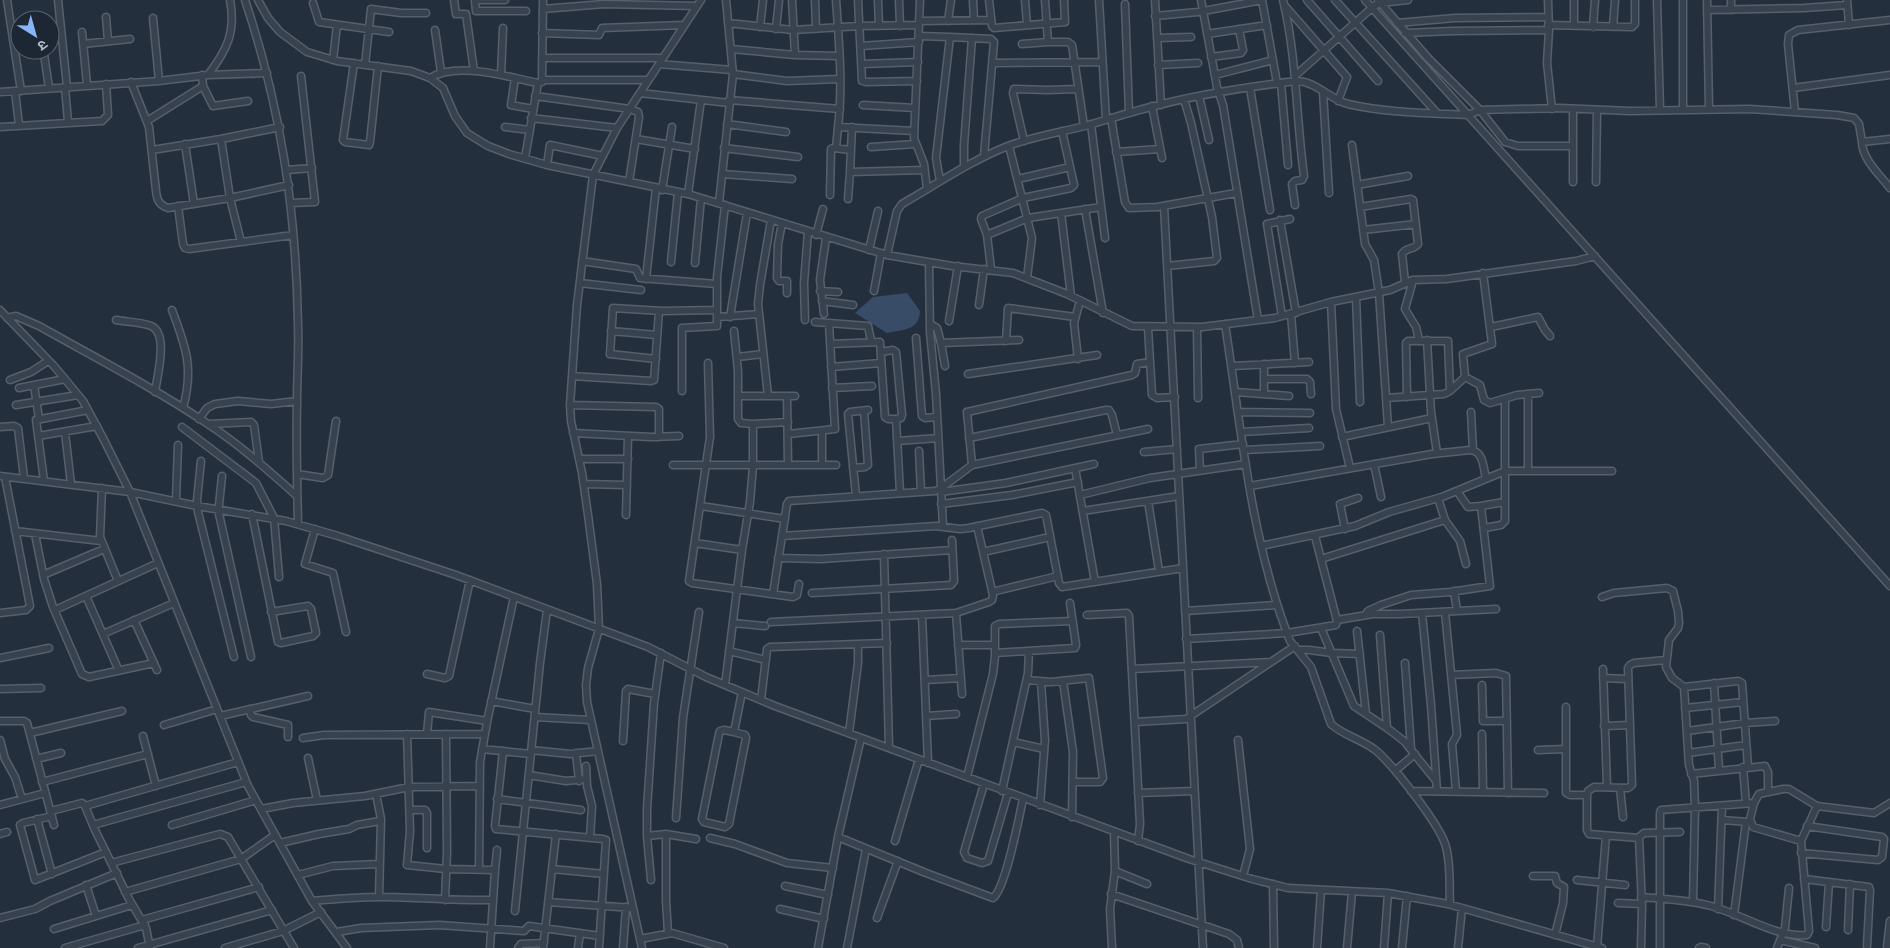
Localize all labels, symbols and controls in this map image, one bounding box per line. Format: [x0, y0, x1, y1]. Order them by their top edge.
north arrow [10, 10, 60, 60]
text: उ [33, 36, 51, 55]

